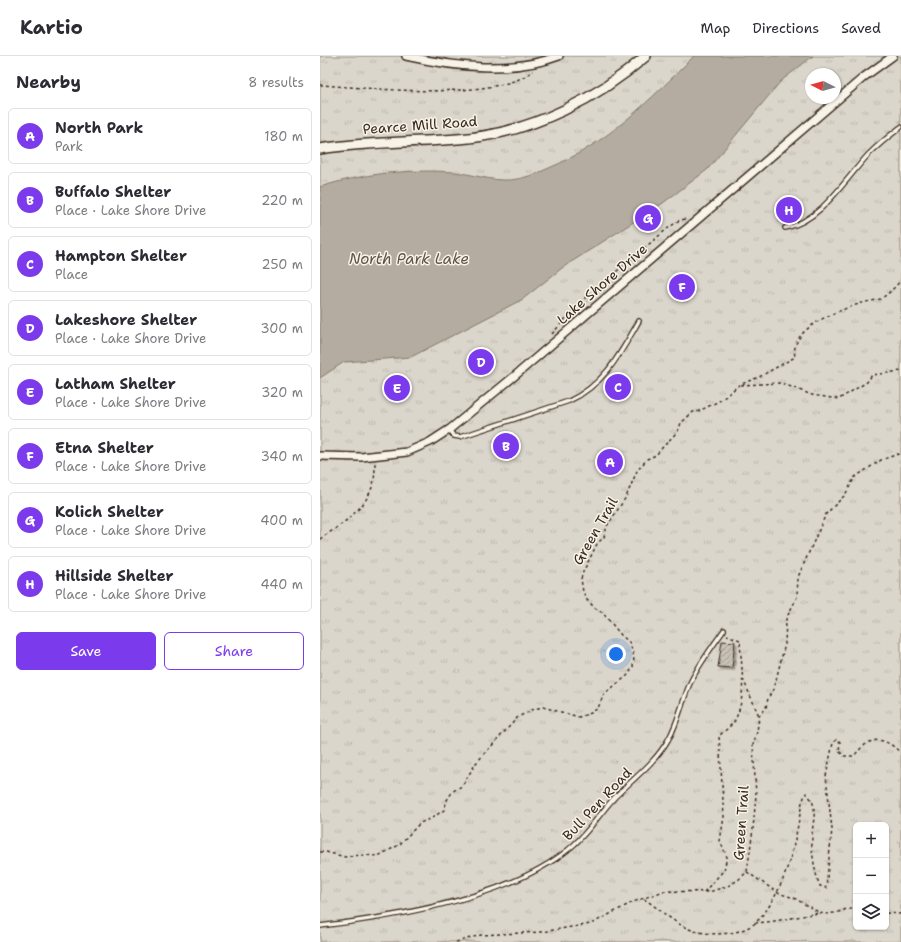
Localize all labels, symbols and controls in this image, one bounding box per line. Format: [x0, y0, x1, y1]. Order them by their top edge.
text: Kartio [20, 15, 83, 40]
text: Map [701, 19, 731, 37]
text: Directions [753, 19, 819, 37]
text: Saved [841, 19, 881, 37]
north arrow [805, 68, 841, 104]
text: Nearby [16, 71, 81, 93]
text: 8 results [248, 74, 304, 91]
street label: Pearce Mill Road [362, 112, 478, 138]
text: North Park [55, 118, 143, 138]
text: A [25, 128, 35, 145]
text: 180 m [264, 128, 303, 145]
text: Park [55, 138, 83, 155]
text: Buffalo Shelter [55, 182, 171, 202]
text: B [26, 192, 34, 209]
text: 220 m [261, 192, 303, 209]
pin: H [776, 195, 802, 225]
text: Place · Lake Shore Drive [55, 202, 206, 219]
pin: G [635, 203, 661, 233]
street label: Lake Shore Drive [553, 240, 651, 328]
text: Hampton Shelter [55, 246, 187, 266]
water label: North Park Lake [349, 249, 469, 269]
text: C [26, 256, 34, 273]
text: 250 m [262, 256, 303, 273]
text: Place [55, 266, 88, 283]
pin: F [669, 272, 695, 302]
text: Lakeshore Shelter [55, 310, 197, 330]
text: D [25, 320, 35, 337]
text: 300 m [260, 320, 303, 337]
text: Place · Lake Shore Drive [55, 330, 206, 347]
pin: D [468, 347, 494, 377]
pin: C [605, 372, 631, 402]
pin: E [384, 373, 410, 403]
text: Latham Shelter [55, 374, 176, 394]
text: E [26, 384, 34, 401]
text: 320 m [261, 384, 303, 401]
text: Place · Lake Shore Drive [55, 394, 206, 411]
pin: B [493, 431, 519, 461]
text: Etna Shelter [55, 438, 154, 458]
pin: A [597, 447, 623, 477]
text: F [26, 448, 34, 465]
text: 340 m [261, 448, 303, 465]
text: Place · Lake Shore Drive [55, 458, 206, 475]
street label: Green Trail [568, 493, 622, 568]
text: Kolich Shelter [55, 502, 164, 522]
text: G [25, 512, 35, 529]
text: 400 m [260, 512, 303, 529]
text: Place · Lake Shore Drive [55, 522, 206, 539]
text: Hillside Shelter [55, 566, 174, 586]
text: H [25, 576, 35, 593]
text: 440 m [261, 576, 303, 593]
text: Place · Lake Shore Drive [55, 586, 206, 603]
button: Save [16, 632, 156, 670]
button: Share [164, 632, 304, 670]
your location [606, 644, 626, 664]
street label: Bull Pen Road [559, 764, 636, 844]
street label: Green Trail [729, 784, 753, 861]
map controls [853, 822, 889, 930]
button: + [853, 822, 889, 858]
button: − [853, 858, 889, 894]
button: layers [853, 894, 889, 930]

